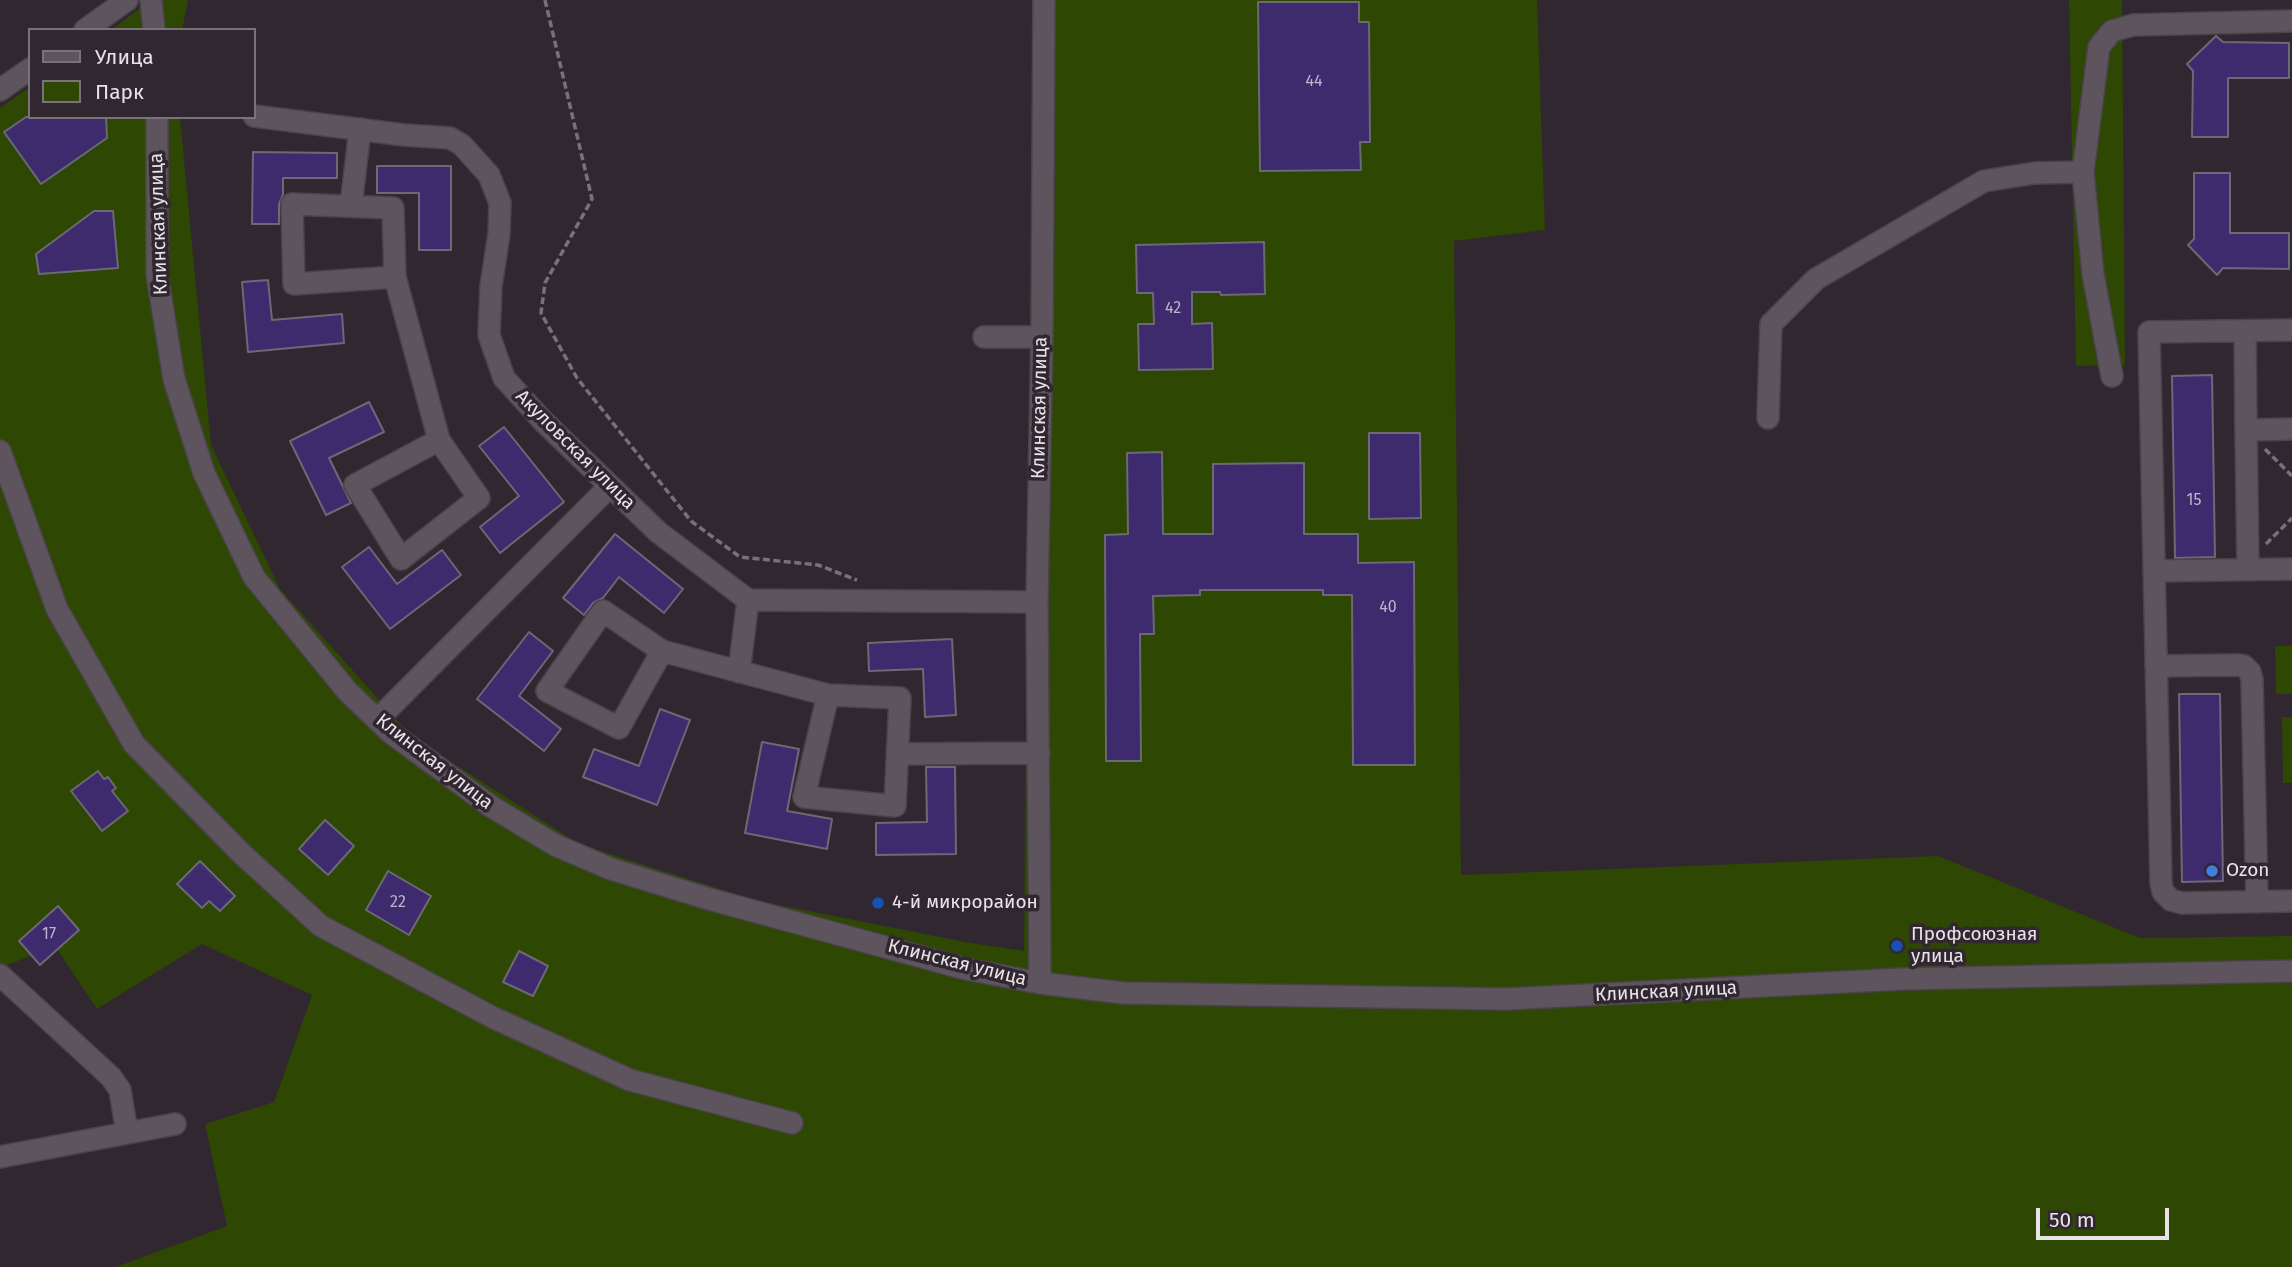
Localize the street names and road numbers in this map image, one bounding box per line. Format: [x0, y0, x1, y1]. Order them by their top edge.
street label: Клинская улица [145, 153, 173, 295]
street label: Клинская улица [1027, 337, 1053, 479]
street label: Акуловская улица [510, 385, 640, 515]
street label: Клинская улица [371, 709, 497, 815]
street label: Клинская улица [885, 935, 1029, 991]
street label: Клинская улица [1594, 977, 1738, 1007]

